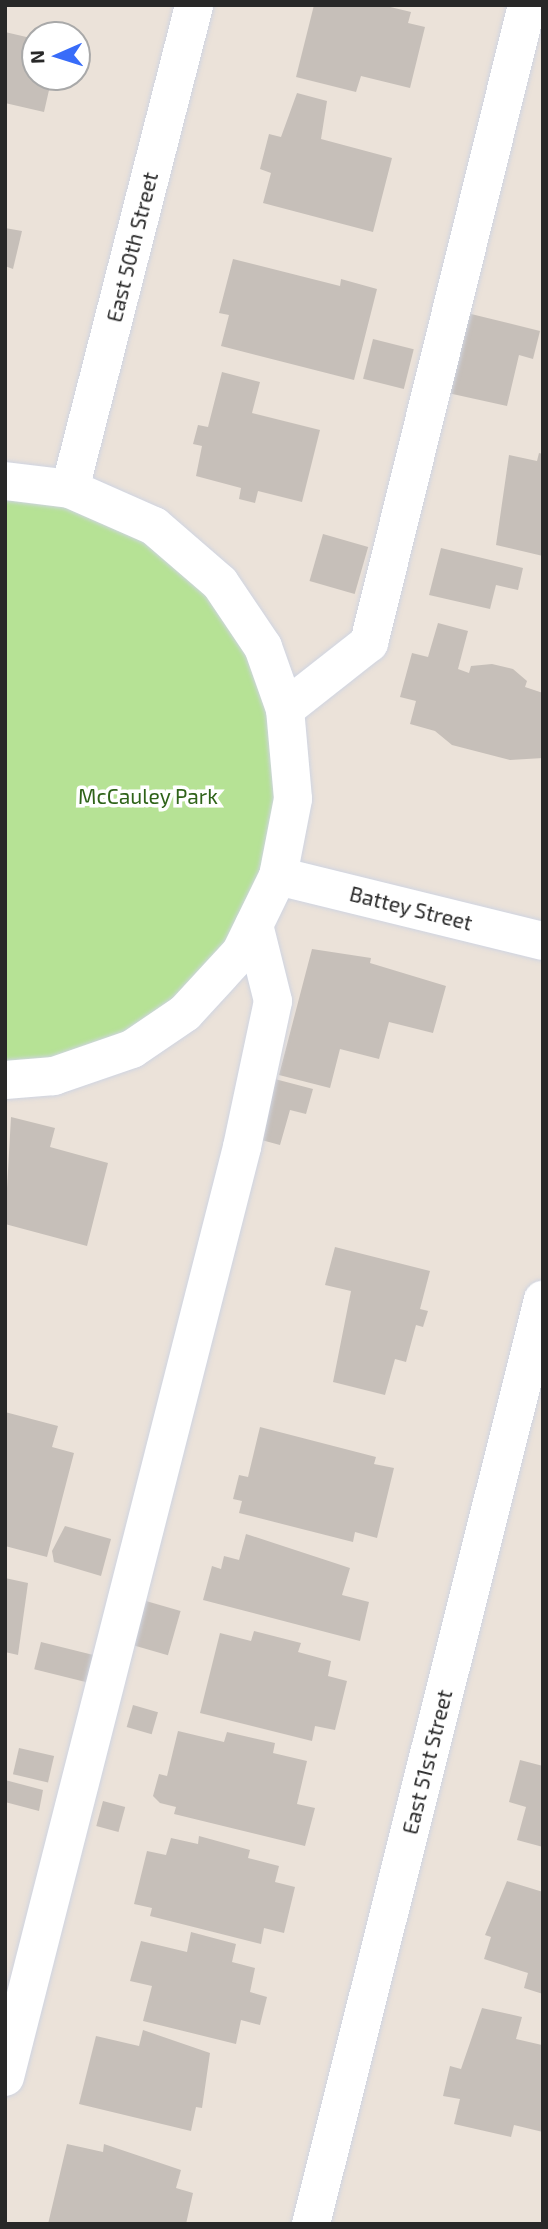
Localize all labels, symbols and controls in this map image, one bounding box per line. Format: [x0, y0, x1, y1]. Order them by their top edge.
north arrow [21, 21, 91, 91]
text: N [25, 50, 48, 64]
street label: East 50th Street [101, 169, 163, 325]
park label: McCauley Park [78, 783, 218, 809]
street label: Battey Street [347, 881, 475, 935]
street label: East 51st Street [397, 1687, 457, 1837]

